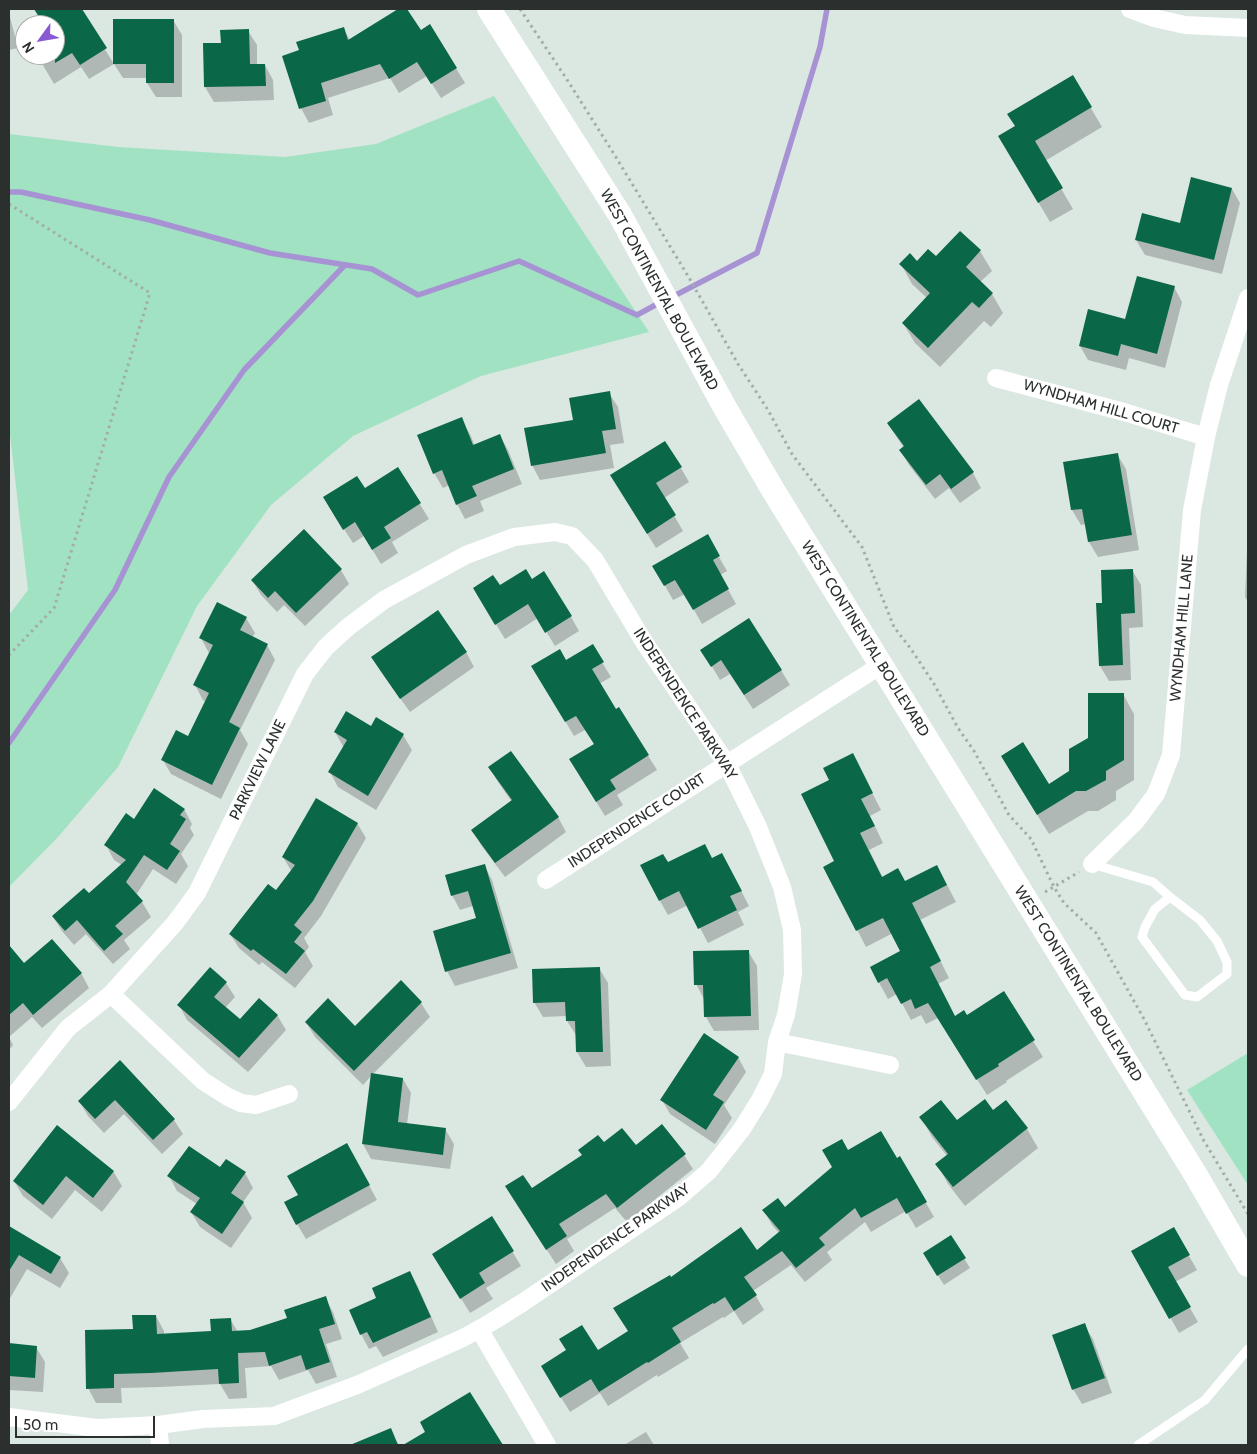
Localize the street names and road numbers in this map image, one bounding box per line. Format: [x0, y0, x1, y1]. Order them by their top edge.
street label: WEST CONTINENTAL BOULEVARD [596, 186, 722, 394]
street label: WYNDHAM HILL COURT [1021, 376, 1181, 438]
street label: WEST CONTINENTAL BOULEVARD [797, 538, 933, 740]
street label: WYNDHAM HILL LANE [1167, 554, 1197, 702]
street label: INDEPENDENCE PARKWAY [629, 625, 741, 783]
street label: PARKVIEW LANE [226, 717, 290, 823]
street label: INDEPENDENCE COURT [565, 770, 709, 872]
street label: WEST CONTINENTAL BOULEVARD [1010, 883, 1146, 1085]
street label: INDEPENDENCE PARKWAY [538, 1180, 694, 1296]

